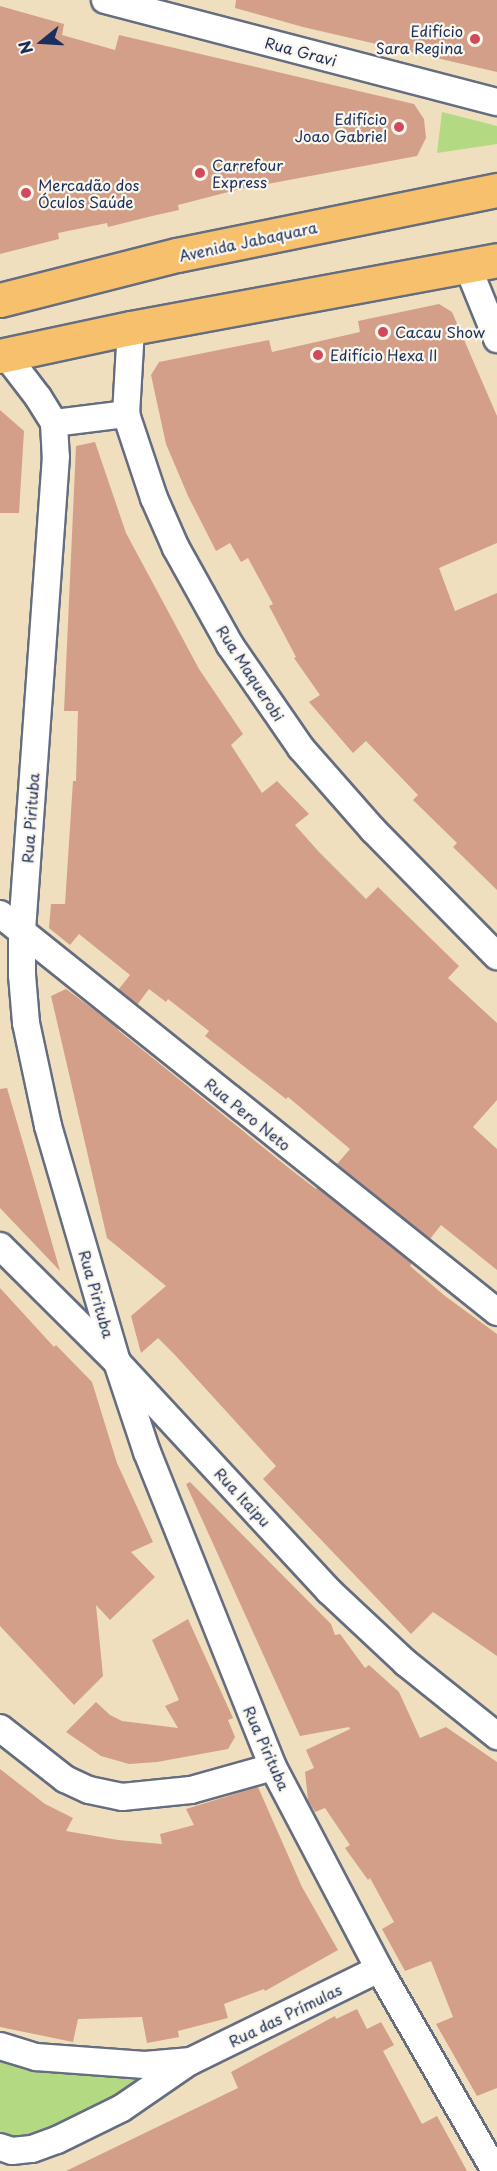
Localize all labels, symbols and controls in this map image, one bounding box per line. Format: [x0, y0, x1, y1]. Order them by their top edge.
north arrow [12, 12, 72, 72]
place label: Edifício Sara Regina [376, 21, 463, 56]
marker: Edifício Sara Regina [468, 32, 482, 46]
street label: Rua Gravi [263, 33, 339, 69]
text: N [12, 38, 38, 57]
place label: Edifício Joao Gabriel [295, 109, 387, 144]
marker: Edifício Joao Gabriel [392, 120, 406, 134]
place label: Carrefour Express [212, 155, 283, 190]
marker: Carrefour Express [193, 166, 207, 180]
place label: Mercadão dos Óculos Saúde [38, 175, 139, 210]
marker: Mercadão dos Óculos Saúde [19, 186, 33, 200]
street label: Avenida Jabaquara [177, 218, 319, 264]
place label: Cacau Show [395, 323, 486, 341]
marker: Cacau Show [376, 325, 390, 339]
place label: Edifício Hexa II [330, 346, 438, 364]
marker: Edifício Hexa II [311, 348, 325, 362]
street label: Rua Maquerobi [213, 622, 289, 724]
street label: Rua Pirituba [18, 772, 42, 864]
street label: Rua Pero Neto [202, 1074, 294, 1154]
street label: Rua Pirituba [76, 1248, 118, 1340]
street label: Rua Itaipu [211, 1464, 275, 1530]
street label: Rua Pirituba [240, 1703, 294, 1793]
street label: Rua das Prímulas [225, 1979, 345, 2051]

